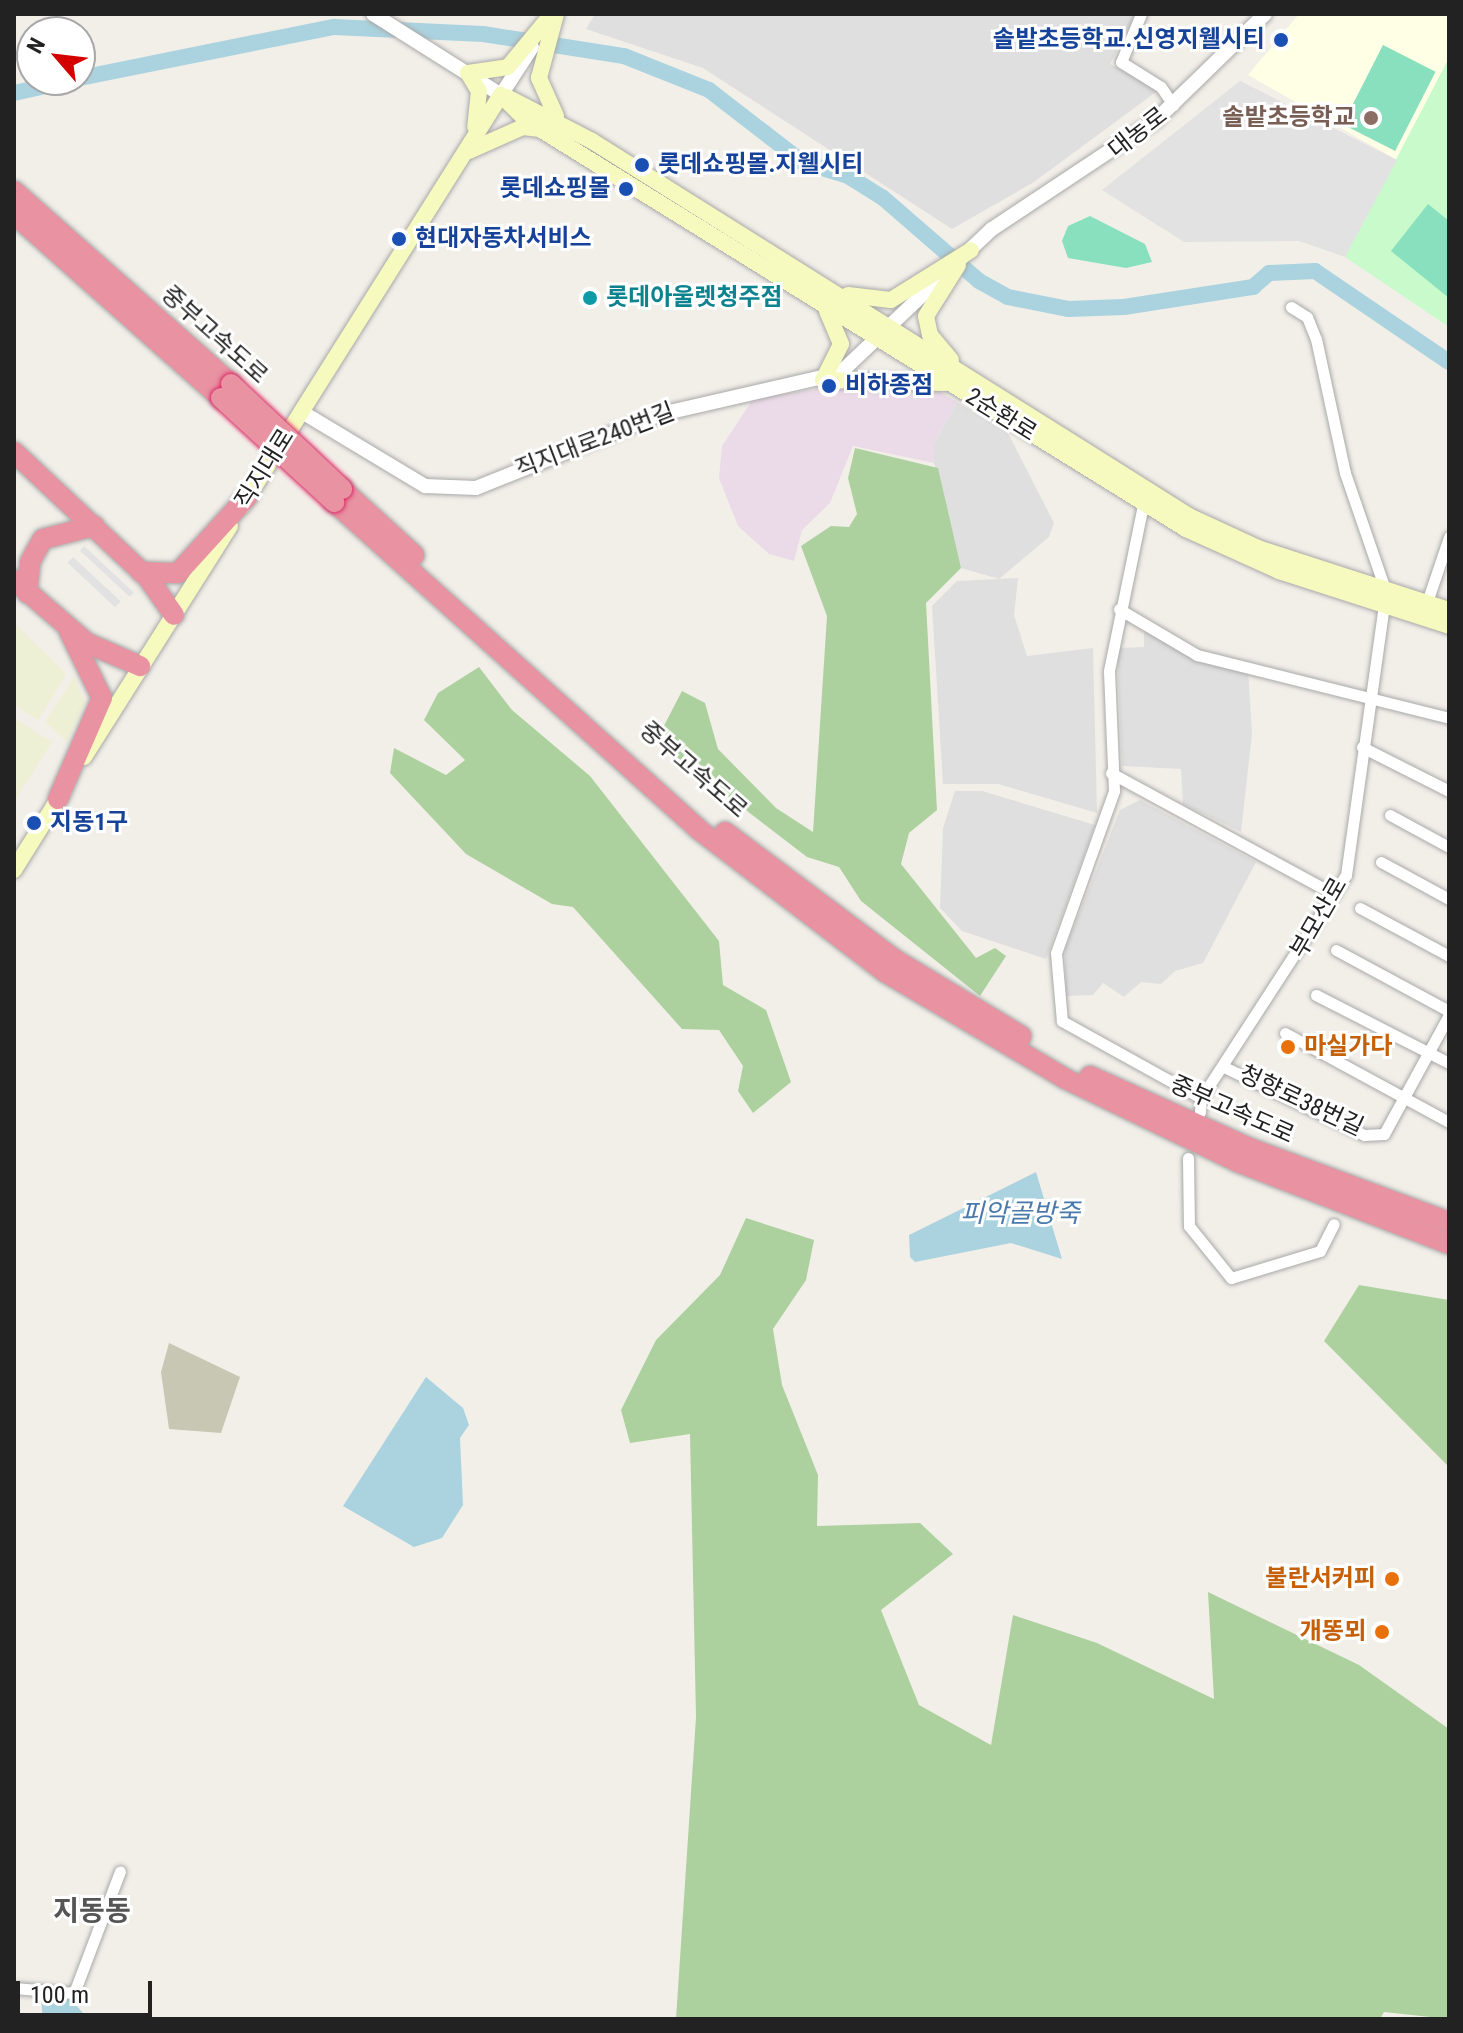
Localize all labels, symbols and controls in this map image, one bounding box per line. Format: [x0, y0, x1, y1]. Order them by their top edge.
north arrow [16, 16, 96, 96]
place label: 솔밭초등학교.신영지웰시티 [993, 26, 1265, 54]
marker: 솔밭초등학교.신영지웰시티 [1272, 31, 1290, 49]
text: N [22, 34, 50, 57]
street label: 대농로 [1103, 101, 1173, 165]
place label: 솔밭초등학교 [1223, 104, 1355, 132]
marker: 솔밭초등학교 [1362, 109, 1380, 127]
place label: 롯데쇼핑몰.지웰시티 [658, 151, 864, 179]
marker: 롯데쇼핑몰.지웰시티 [633, 156, 651, 174]
place label: 롯데쇼핑몰 [500, 175, 610, 203]
marker: 롯데쇼핑몰 [617, 180, 635, 198]
place label: 현대자동차서비스 [415, 225, 592, 253]
marker: 현대자동차서비스 [390, 230, 408, 248]
street label: 중부고속도로 [155, 280, 273, 390]
place label: 롯데아울렛청주점 [606, 284, 783, 312]
marker: 롯데아울렛청주점 [581, 289, 599, 307]
place label: 비하종점 [845, 372, 933, 400]
marker: 비하종점 [820, 377, 838, 395]
street label: 2순환로 [960, 382, 1042, 448]
street label: 직지대로240번길 [511, 397, 679, 485]
street label: 직지대로 [229, 424, 301, 514]
street label: 중부고속도로 [634, 716, 752, 824]
place label: 지동1구 [50, 809, 128, 837]
marker: 지동1구 [25, 814, 43, 832]
street label: 부모산로 [1284, 873, 1354, 963]
place label: 마실가다 [1304, 1033, 1392, 1061]
marker: 마실가다 [1279, 1038, 1297, 1056]
street label: 청향로38번길 [1234, 1060, 1368, 1142]
street label: 중부고속도로 [1166, 1070, 1298, 1150]
water label: 피악골방죽 [960, 1198, 1080, 1230]
place label: 불란서커피 [1266, 1565, 1376, 1593]
marker: 불란서커피 [1383, 1570, 1401, 1588]
place label: 개똥뫼 [1300, 1618, 1366, 1646]
marker: 개똥뫼 [1373, 1623, 1391, 1641]
district label: 지동동 [53, 1894, 131, 1928]
scale bar [20, 1965, 156, 2015]
text: 100 m [30, 1981, 89, 2009]

